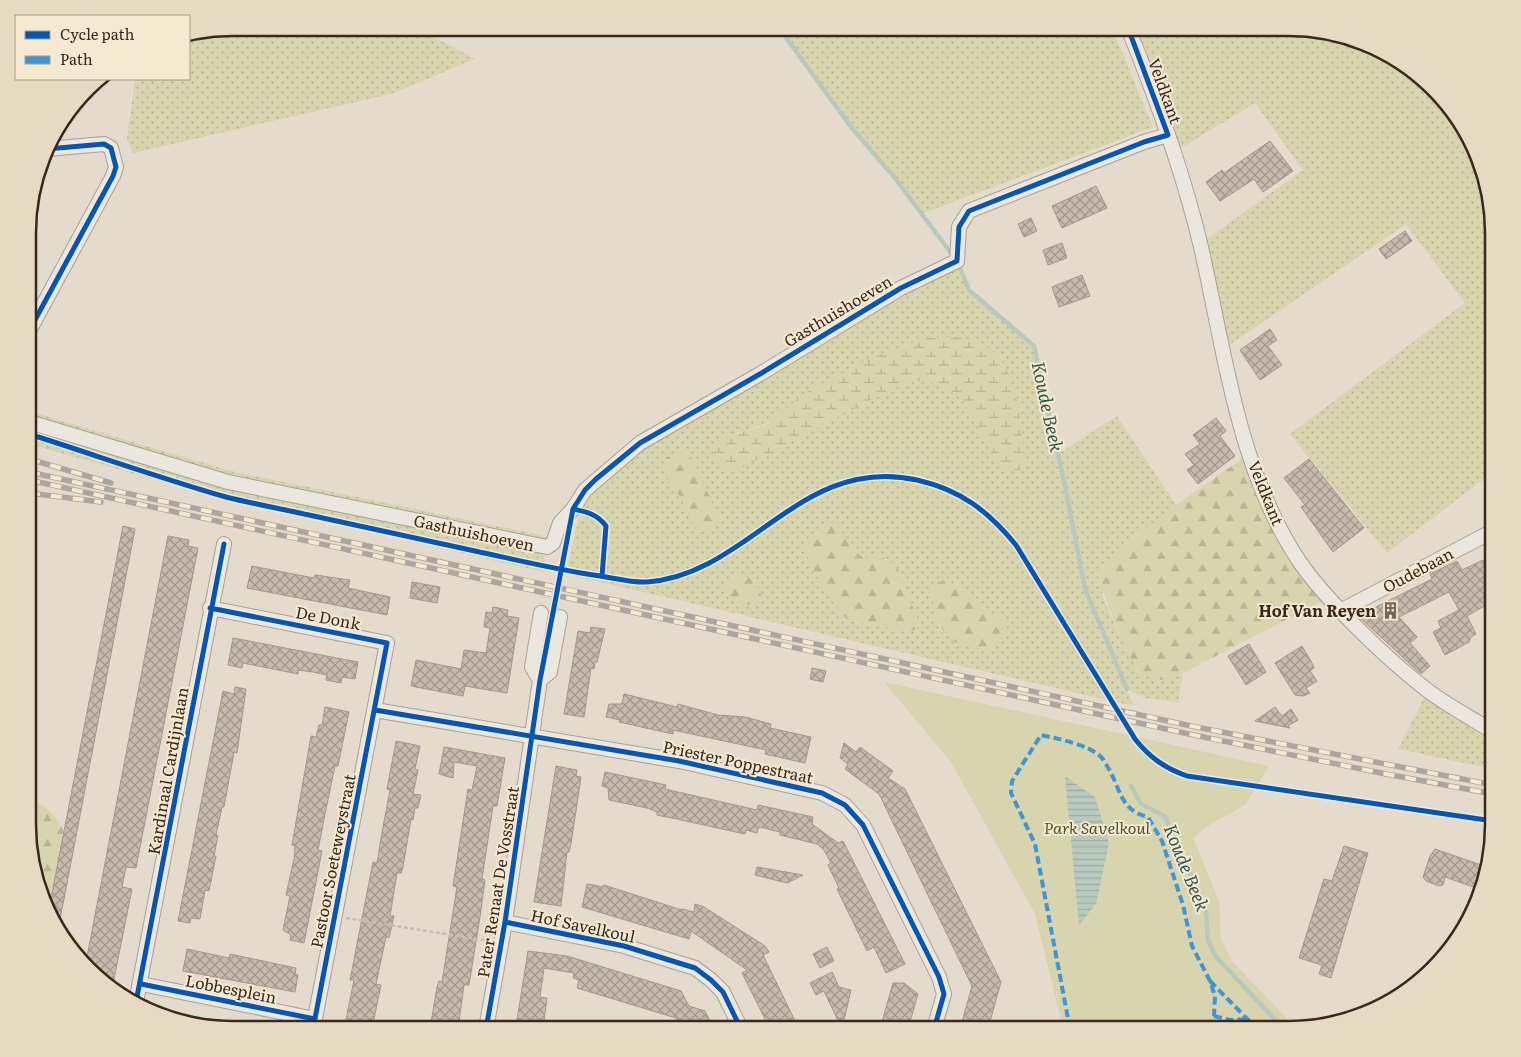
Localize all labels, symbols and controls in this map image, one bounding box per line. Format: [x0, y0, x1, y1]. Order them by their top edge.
legend [15, 15, 190, 80]
text: Cycle path [60, 22, 135, 45]
text: Path [60, 47, 93, 70]
street label: Veldkant [1143, 55, 1189, 127]
street label: Gasthuishoeven [779, 268, 897, 352]
water label: Koude Beek [1026, 359, 1071, 455]
street label: Veldkant [1243, 457, 1291, 529]
street label: Gasthuishoeven [412, 508, 537, 557]
street label: Oudebaan [1378, 540, 1458, 598]
place label: Hof Van Reyen [1258, 598, 1376, 622]
street label: De Donk [294, 599, 363, 635]
building icon: Hof Van Reyen [1380, 601, 1400, 621]
street label: Kardinaal Cardijnlaan [140, 685, 194, 857]
street label: Priester Poppestraat [661, 733, 816, 789]
street label: Pastoor Soeteweystraat [303, 771, 361, 950]
street label: Pater Renaat De Vosstraat [470, 784, 524, 979]
park label: Park Savelkoul [1044, 815, 1151, 839]
water label: Koude Beek [1158, 820, 1217, 915]
street label: Hof Savelkoul [529, 902, 638, 948]
street label: Lobbesplein [184, 967, 279, 1009]

